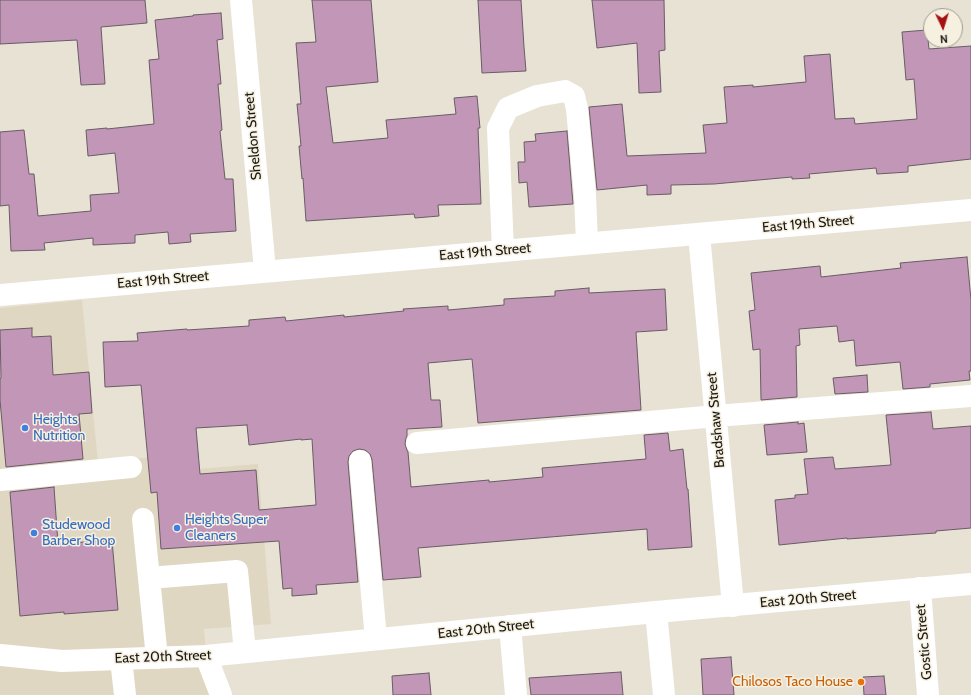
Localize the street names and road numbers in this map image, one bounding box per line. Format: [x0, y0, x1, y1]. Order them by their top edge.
street label: Sheldon Street [241, 91, 265, 181]
street label: East 19th Street [761, 212, 855, 236]
street label: East 19th Street [438, 240, 532, 264]
street label: East 19th Street [116, 268, 210, 292]
street label: Bradshaw Street [703, 371, 729, 469]
street label: East 20th Street [759, 586, 857, 612]
street label: Gostic Street [912, 603, 936, 681]
street label: East 20th Street [437, 616, 535, 642]
street label: East 20th Street [114, 647, 212, 667]

